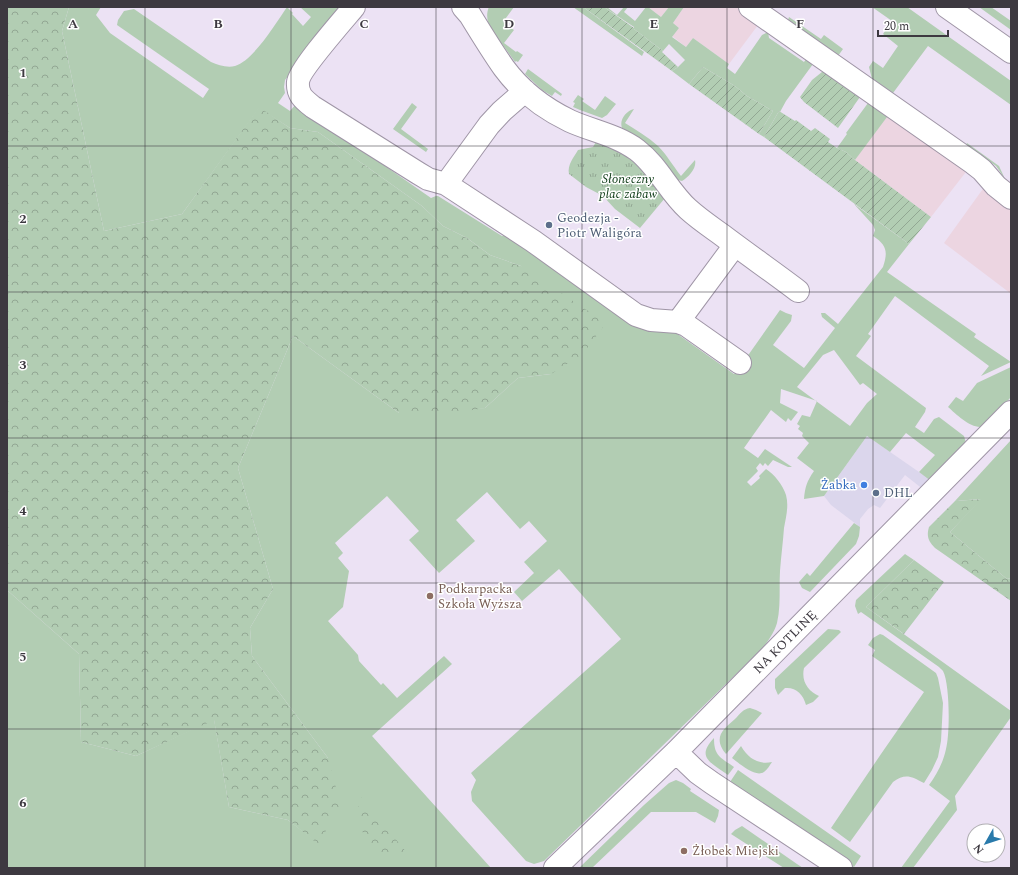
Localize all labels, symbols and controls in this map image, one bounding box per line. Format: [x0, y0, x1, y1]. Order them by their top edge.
scale bar [878, 12, 948, 38]
text: A [68, 14, 78, 34]
text: B [213, 14, 223, 34]
text: C [359, 14, 369, 34]
text: D [504, 14, 514, 34]
text: E [650, 14, 659, 34]
text: F [796, 14, 804, 34]
text: 20 m [884, 17, 909, 36]
text: 1 [19, 63, 27, 83]
park label: Słoneczny plac zabaw [598, 169, 657, 204]
place label: Geodezja - Piotr Waligóra [557, 208, 642, 243]
text: 2 [19, 209, 27, 229]
marker: Geodezja - Piotr Waligóra [544, 220, 554, 230]
text: 3 [19, 355, 27, 375]
place label: Żabka [821, 475, 857, 495]
marker: Żabka [859, 480, 869, 490]
place label: DHL [884, 483, 913, 503]
marker: DHL [871, 488, 881, 498]
text: 4 [19, 501, 27, 521]
place label: Podkarpacka Szkoła Wyższa [438, 579, 523, 614]
marker: Podkarpacka Szkoła Wyższa [425, 591, 435, 601]
street label: NA KOTLINĘ [749, 606, 821, 678]
text: 5 [19, 647, 27, 667]
text: 6 [19, 793, 27, 813]
north arrow [966, 823, 1006, 863]
text: N [969, 840, 988, 858]
place label: Żłobek Miejski [692, 841, 779, 861]
marker: Żłobek Miejski [679, 846, 689, 856]

